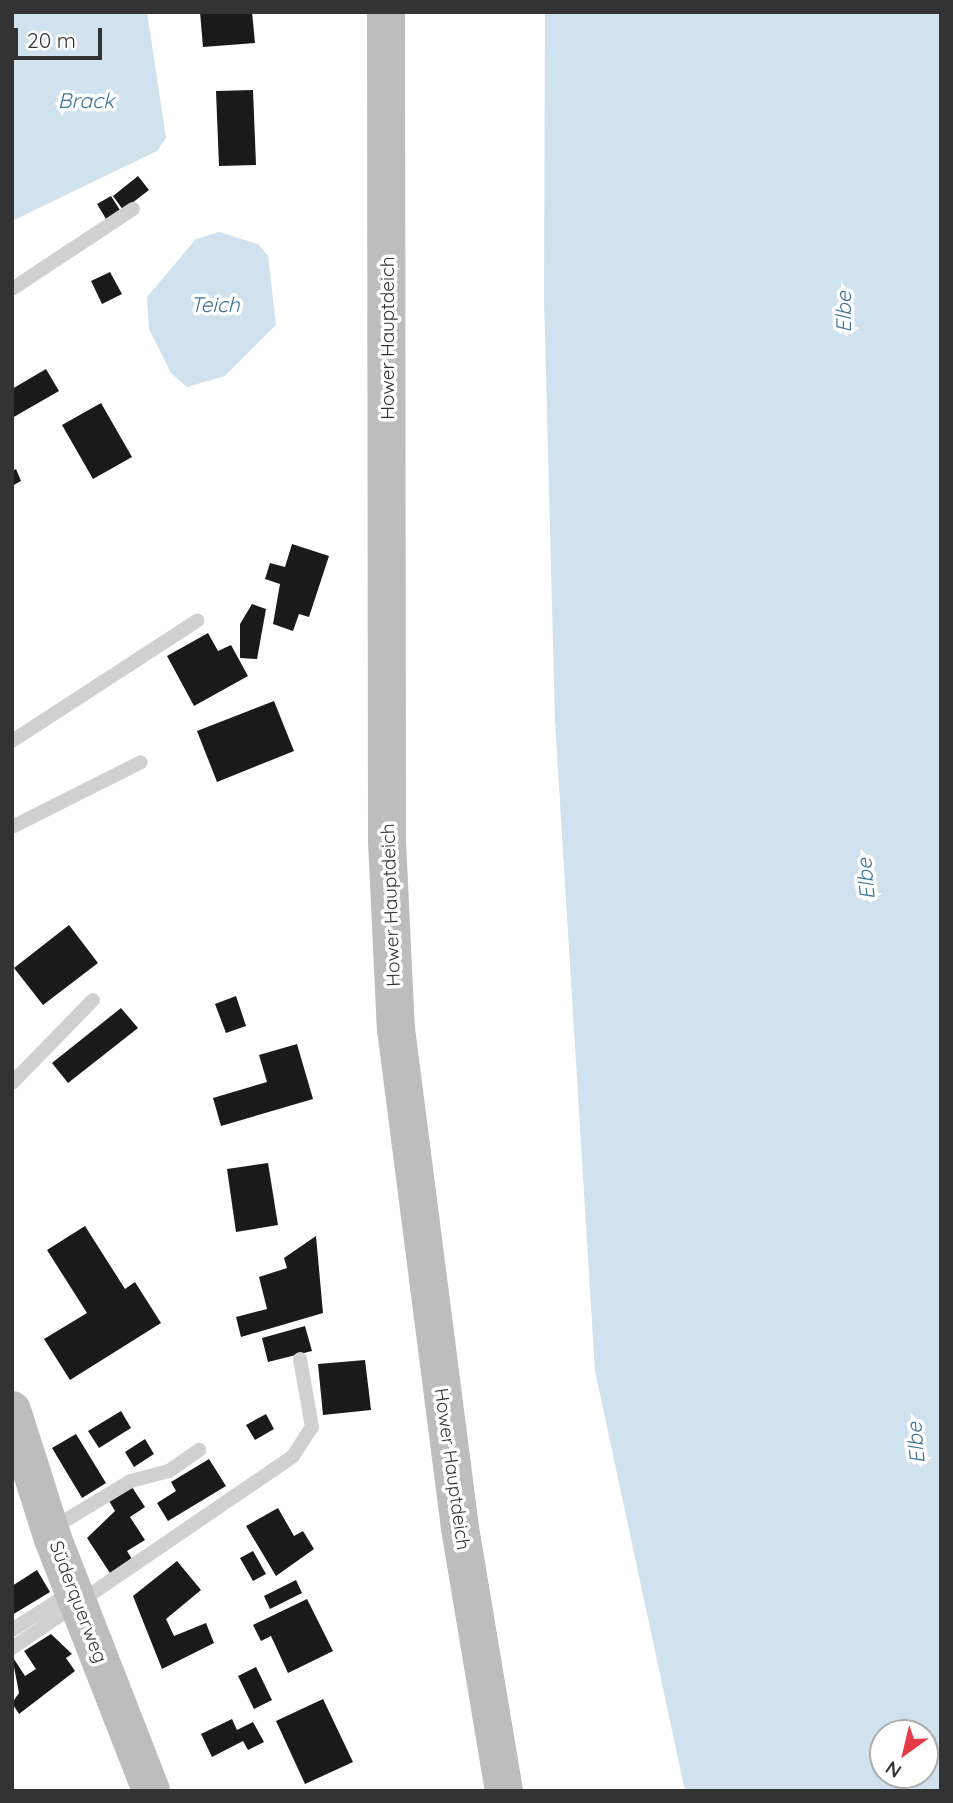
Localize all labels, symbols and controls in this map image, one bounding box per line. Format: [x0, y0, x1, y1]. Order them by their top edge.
scale bar [18, 14, 105, 58]
text: 20 m [27, 27, 76, 53]
water label: Brack [58, 87, 114, 113]
street label: Hower Hauptdeich [377, 256, 399, 420]
water label: Teich [190, 291, 240, 317]
water label: Elbe [830, 291, 856, 333]
street label: Hower Hauptdeich [377, 823, 405, 987]
water label: Elbe [851, 857, 879, 901]
street label: Hower Hauptdeich [429, 1387, 475, 1551]
water label: Elbe [901, 1421, 929, 1465]
street label: Süderquerweg [44, 1538, 112, 1666]
north arrow [869, 1719, 939, 1789]
text: N [881, 1756, 906, 1784]

